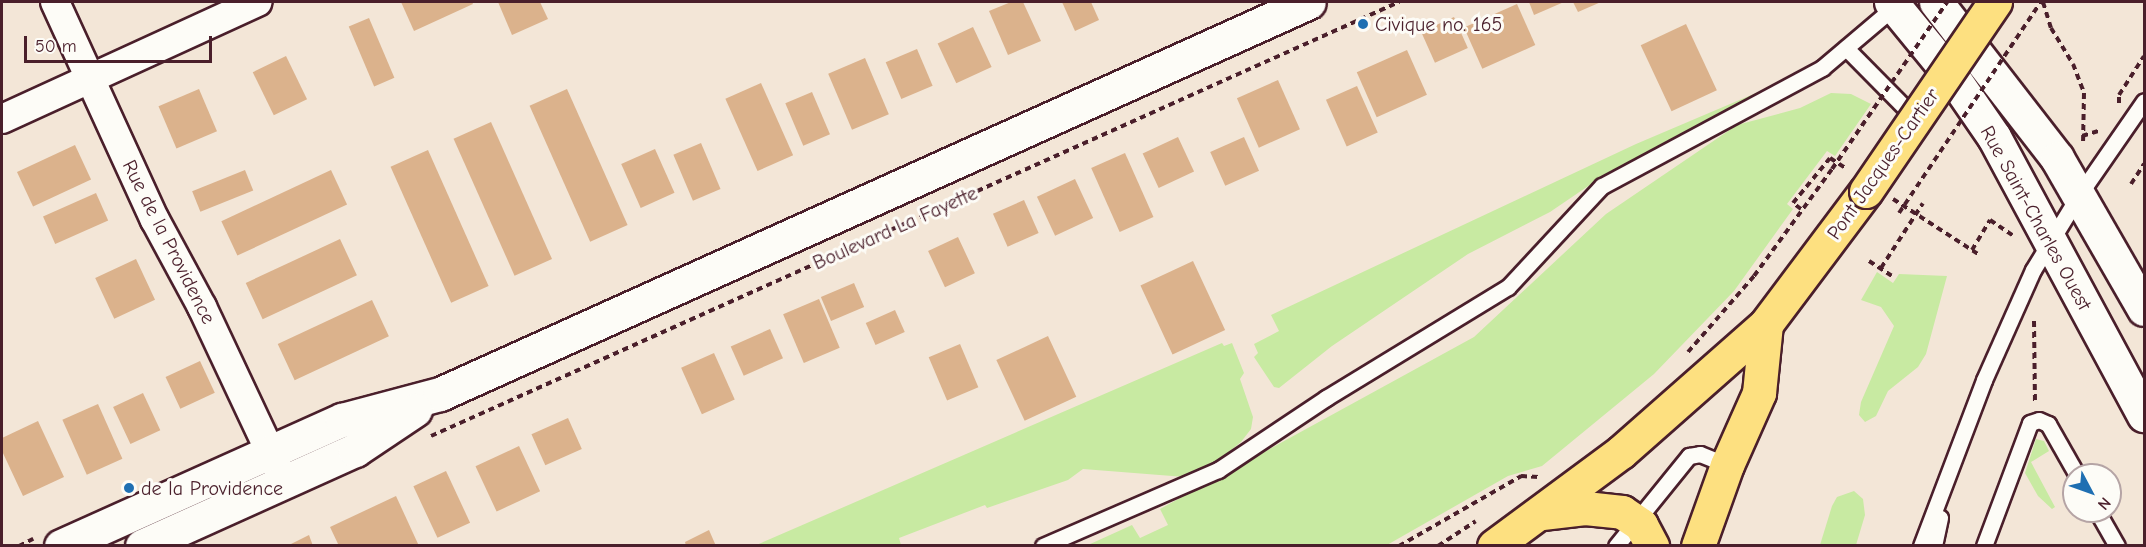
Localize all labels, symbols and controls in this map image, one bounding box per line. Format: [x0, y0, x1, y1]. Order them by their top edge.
place label: Civique no. 165 [1375, 12, 1502, 36]
marker: Civique no. 165 [1356, 17, 1370, 31]
scale bar [27, 24, 214, 62]
text: 50 m [35, 36, 77, 57]
street label: Pont Jacques-Cartier [1822, 84, 1944, 244]
street label: Rue Saint-Charles Ouest [1975, 122, 2097, 314]
street label: Rue de la Providence [117, 156, 221, 328]
street label: Boulevard La Fayette [809, 181, 981, 275]
north arrow [2062, 463, 2122, 523]
place label: de la Providence [141, 476, 283, 500]
marker: de la Providence [122, 481, 136, 495]
text: N [2094, 494, 2114, 513]

